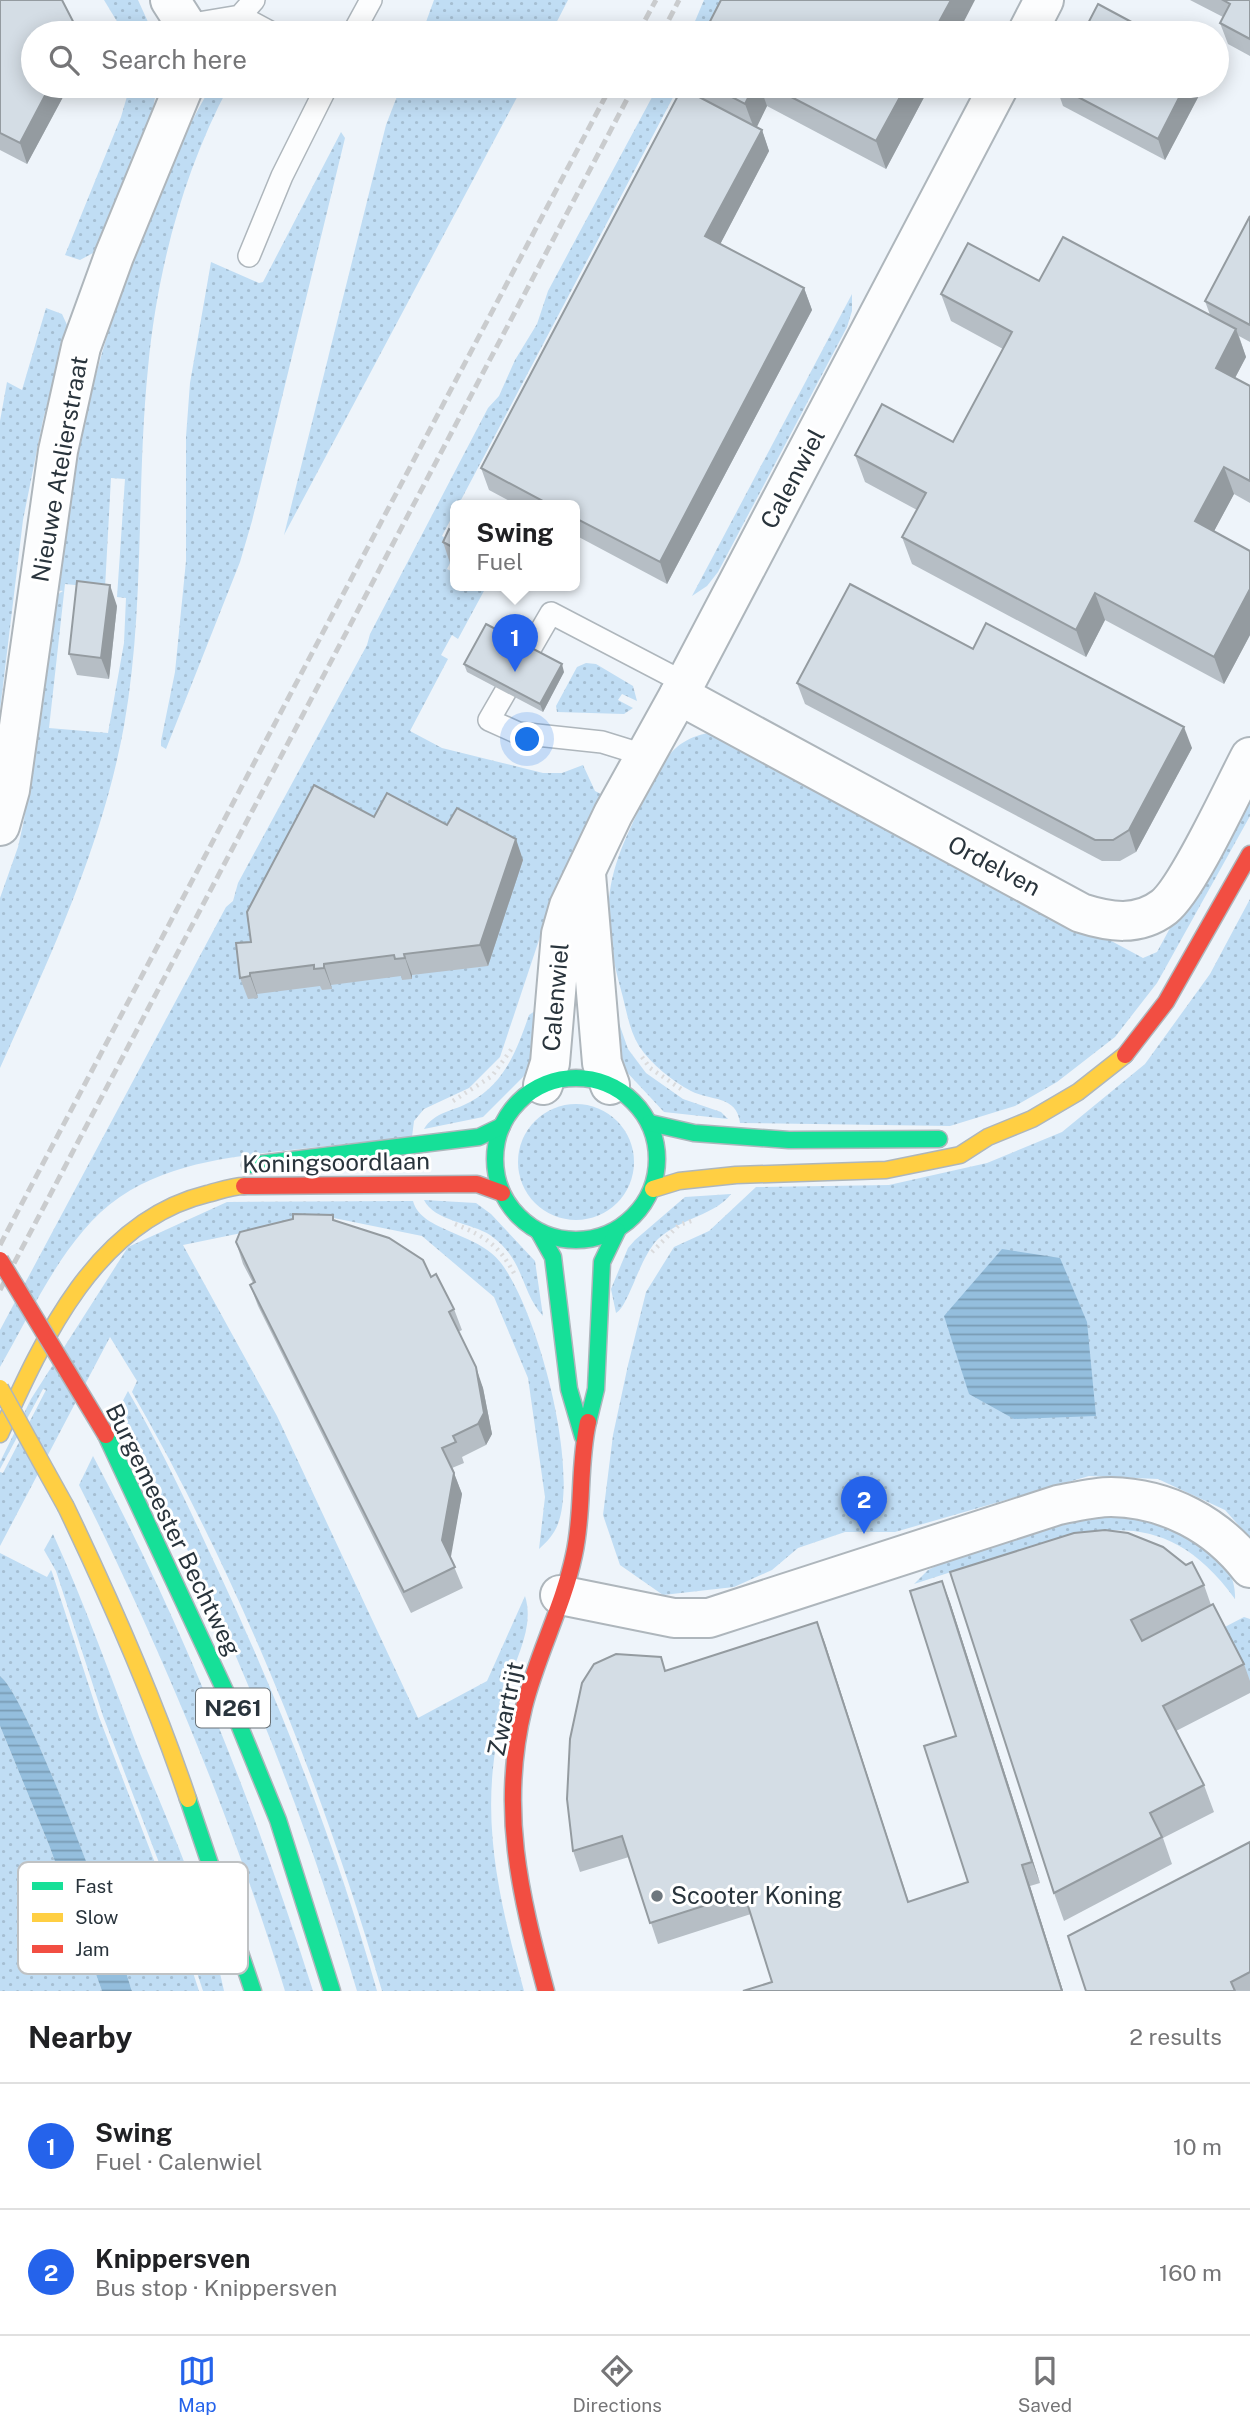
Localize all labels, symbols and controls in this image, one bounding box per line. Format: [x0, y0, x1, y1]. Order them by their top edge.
search box [21, 21, 1229, 98]
icon: search [45, 41, 83, 79]
text: Search here [101, 44, 247, 75]
street label: Nieuwe Atelierstraat [25, 354, 93, 584]
street label: Calenwiel [754, 424, 830, 533]
popup [450, 500, 580, 591]
text: Swing [476, 517, 554, 548]
text: Fuel [476, 548, 523, 575]
pin: 1 [492, 614, 538, 672]
your location [510, 722, 544, 756]
street label: Ordelven [943, 829, 1045, 901]
street label: Calenwiel [536, 941, 574, 1052]
street label: Koningsoordlaan [242, 1146, 430, 1178]
street label: Burgemeester Bechtweg [101, 1399, 247, 1660]
pin: 2 [841, 1476, 887, 1534]
street label: Zwartrijt [481, 1659, 529, 1759]
road number: N261 [196, 1688, 270, 1728]
legend [18, 1862, 248, 1974]
text: Fast [75, 1875, 113, 1897]
place label: Scooter Koning [671, 1881, 842, 1909]
marker: Scooter Koning [649, 1888, 665, 1904]
text: Slow [75, 1906, 119, 1928]
text: Jam [75, 1938, 109, 1960]
text: Nearby [28, 2019, 132, 2055]
text: 2 results [1129, 2023, 1222, 2050]
text: Swing [95, 2117, 172, 2148]
text: 1 [46, 2133, 56, 2160]
text: 10 m [1173, 2133, 1222, 2160]
text: Fuel · Calenwiel [95, 2148, 262, 2175]
text: Knippersven [95, 2243, 250, 2274]
text: 2 [44, 2259, 58, 2286]
text: 160 m [1159, 2259, 1222, 2286]
text: Bus stop · Knippersven [95, 2274, 337, 2301]
tab: Map [178, 2352, 217, 2416]
tab: Directions [573, 2352, 662, 2416]
tab: Saved [1018, 2352, 1072, 2416]

